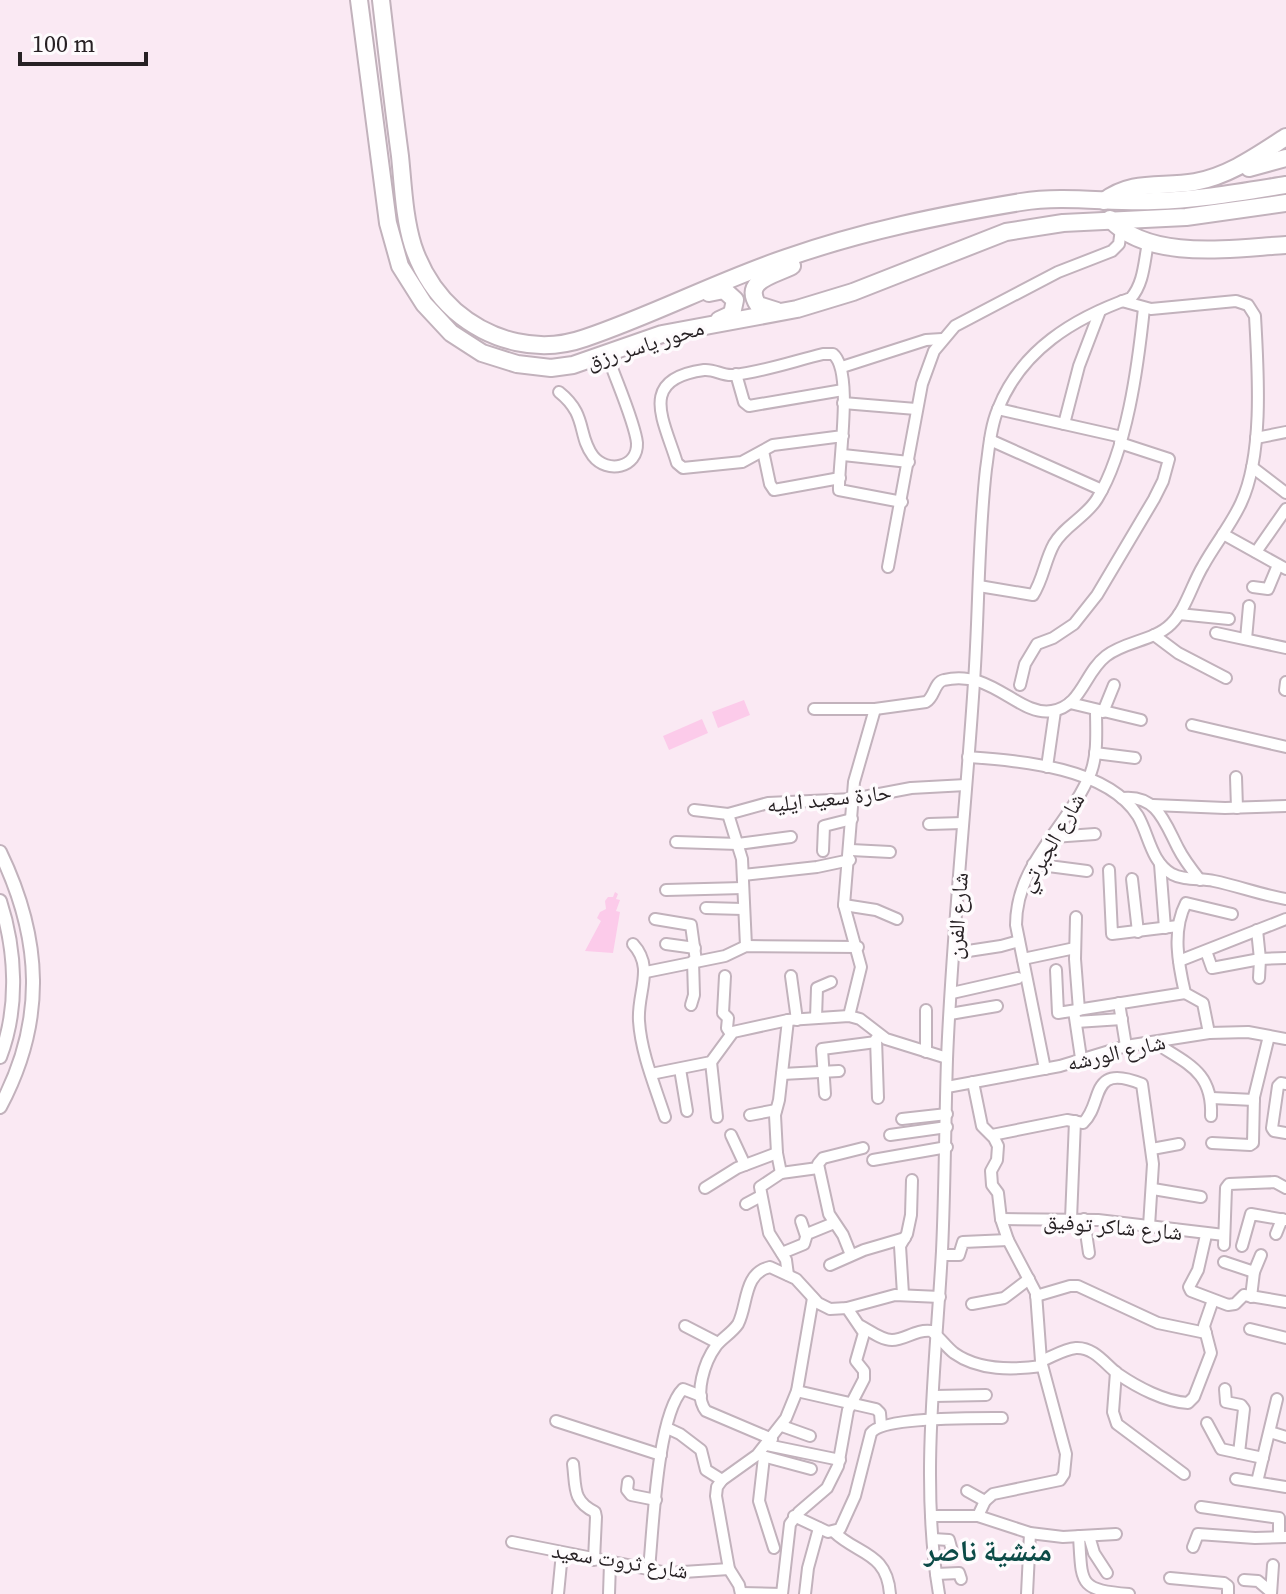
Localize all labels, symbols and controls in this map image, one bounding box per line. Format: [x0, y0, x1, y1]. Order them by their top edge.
scale bar [20, 16, 146, 66]
text: 100 m [32, 27, 95, 60]
street label: محور ياسر رزق [583, 312, 707, 376]
street label: حارة سعيد ايليه [765, 777, 893, 819]
street label: شارع الجبرتي [1011, 787, 1094, 898]
street label: شارع الفرن [939, 871, 975, 961]
street label: شارع الورشه [1064, 1026, 1168, 1078]
street label: شارع شاكر توفيق [1042, 1205, 1184, 1247]
district label: منشية ناصر [922, 1530, 1052, 1571]
street label: شارع ثروت سعيد [550, 1534, 690, 1586]

